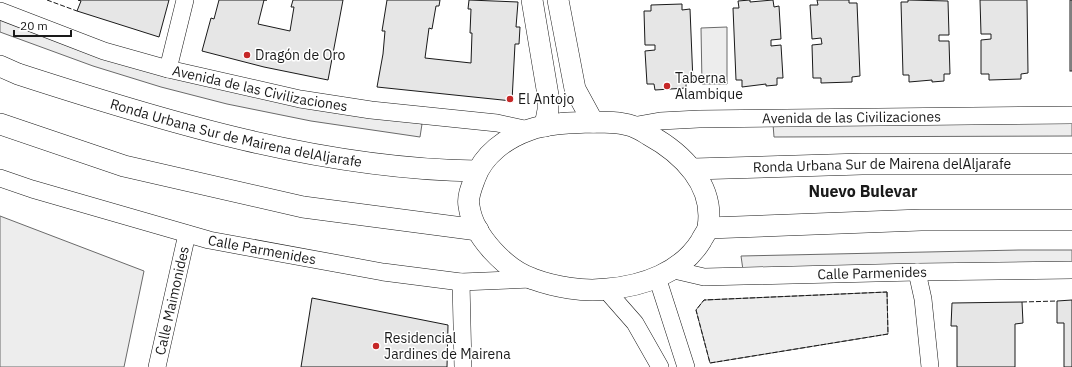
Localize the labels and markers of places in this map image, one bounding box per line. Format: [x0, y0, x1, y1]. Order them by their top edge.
place label: Dragón de Oro [255, 46, 345, 64]
marker: Dragón de Oro [242, 50, 252, 60]
place label: Taberna Alambique [675, 69, 743, 103]
marker: Taberna Alambique [662, 81, 672, 91]
place label: El Antojo [518, 90, 574, 108]
marker: El Antojo [505, 94, 515, 104]
place label: Residencial Jardines de Mairena [384, 329, 511, 363]
marker: Residencial Jardines de Mairena [371, 341, 381, 351]

